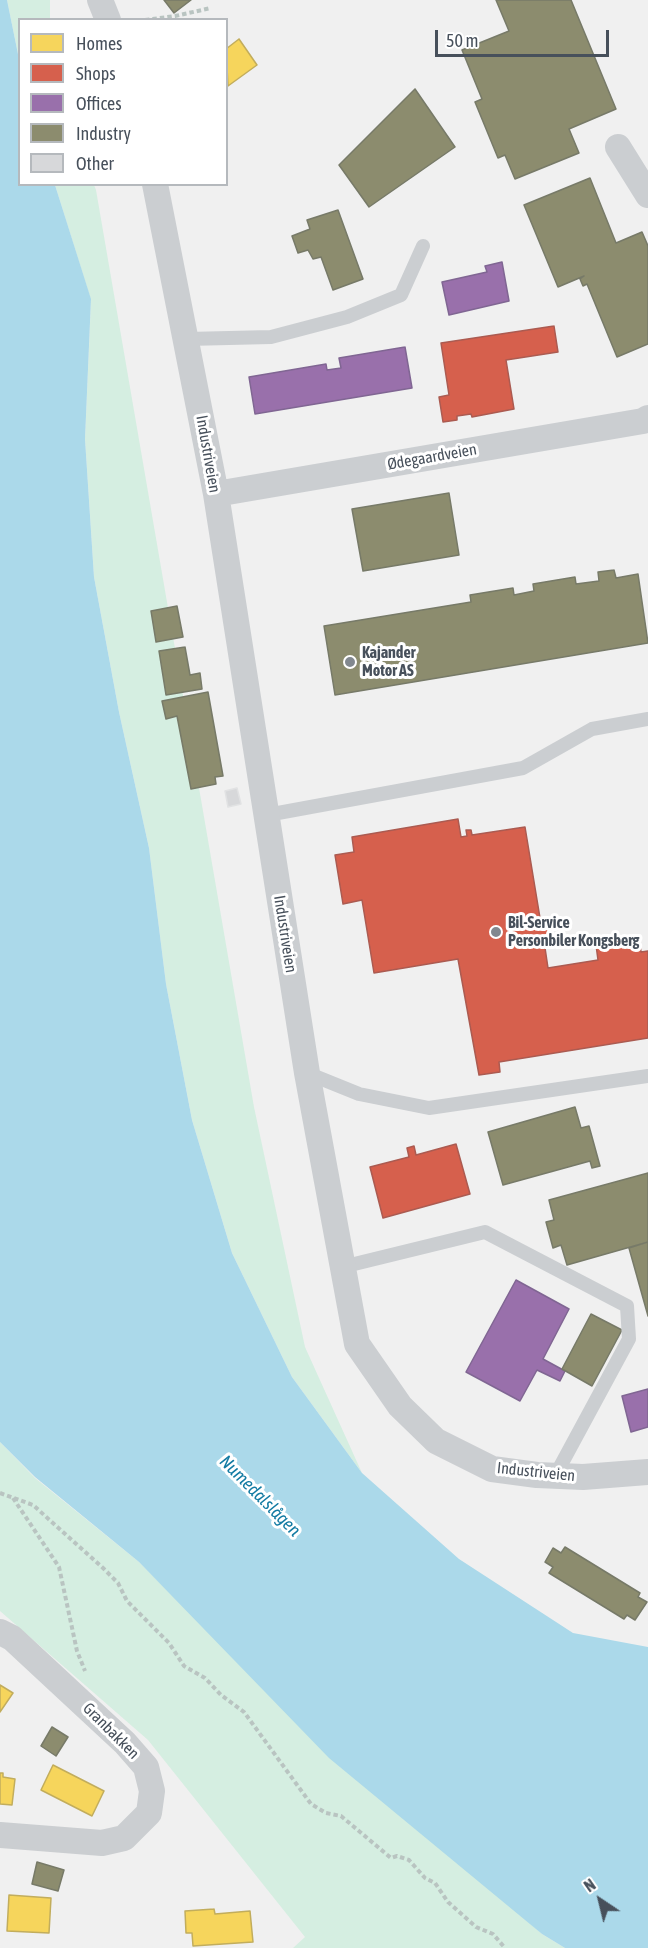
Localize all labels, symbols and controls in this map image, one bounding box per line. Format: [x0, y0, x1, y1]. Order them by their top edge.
legend [18, 18, 228, 186]
scale bar [438, 18, 612, 56]
text: 50 m [446, 30, 478, 51]
text: Homes [76, 33, 122, 54]
text: Shops [76, 63, 116, 84]
text: Offices [76, 93, 122, 114]
text: Industry [76, 123, 131, 144]
text: Other [76, 153, 114, 174]
street label: Industriveien [192, 414, 224, 494]
street label: Ødegaardveien [386, 440, 478, 474]
place label: Kajander Motor AS [362, 643, 415, 681]
marker: Kajander Motor AS [343, 655, 357, 669]
street label: Industriveien [269, 894, 301, 974]
place label: Bil-Service Personbiler Kongsberg [508, 913, 639, 951]
marker: Bil-Service Personbiler Kongsberg [489, 925, 503, 939]
water label: Numedalslågen [215, 1451, 305, 1541]
street label: Industriveien [496, 1458, 576, 1486]
street label: Granbakken [79, 1699, 143, 1763]
north arrow [570, 1870, 630, 1930]
text: N [581, 1875, 599, 1895]

